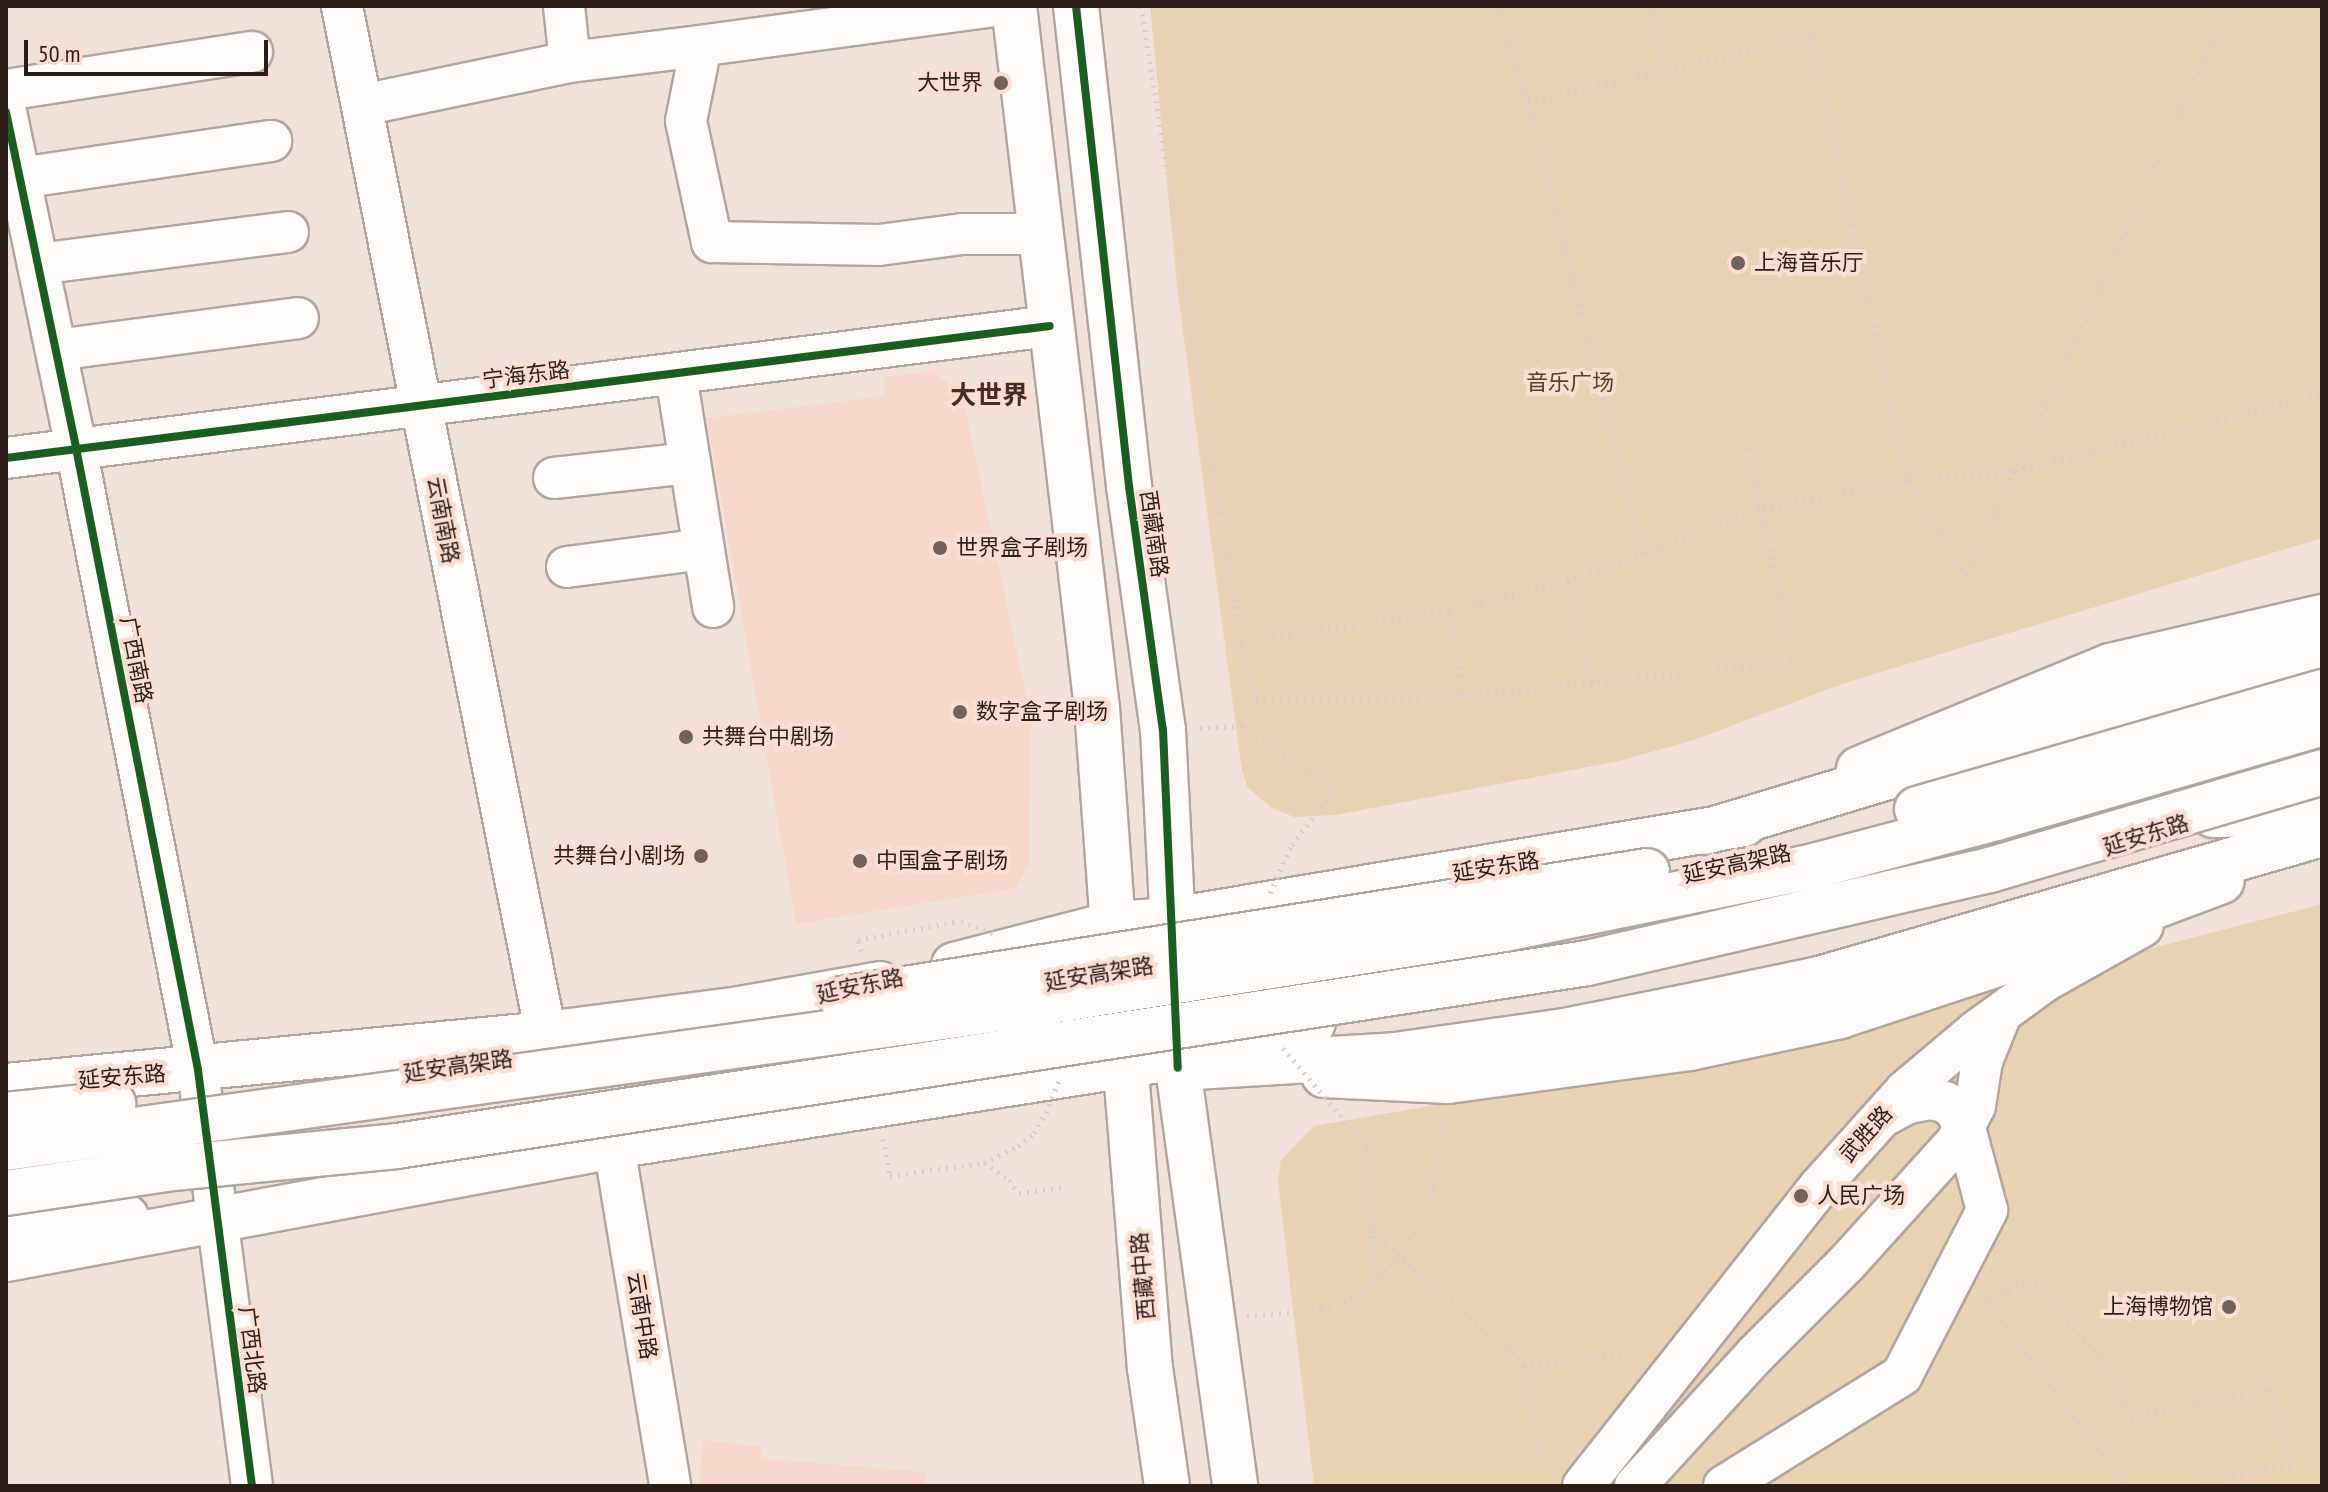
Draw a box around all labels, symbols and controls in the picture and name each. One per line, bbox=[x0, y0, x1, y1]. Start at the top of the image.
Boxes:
scale bar bbox=[28, 24, 272, 74]
text: 50 m bbox=[38, 38, 80, 69]
place label: 大世界 bbox=[917, 70, 983, 96]
marker: 大世界 bbox=[990, 72, 1012, 94]
place label: 上海音乐厅 bbox=[1754, 250, 1864, 276]
marker: 上海音乐厅 bbox=[1729, 254, 1747, 272]
street label: 宁海东路 bbox=[481, 357, 571, 393]
park label: 音乐广场 bbox=[1526, 370, 1614, 396]
district label: 大世界 bbox=[950, 379, 1028, 411]
street label: 云南南路 bbox=[422, 474, 464, 566]
street label: 西藏南路 bbox=[1135, 489, 1173, 579]
place label: 世界盒子剧场 bbox=[956, 535, 1088, 561]
marker: 世界盒子剧场 bbox=[931, 539, 949, 557]
street label: 广西南路 bbox=[115, 614, 157, 706]
place label: 数字盒子剧场 bbox=[976, 699, 1108, 725]
marker: 数字盒子剧场 bbox=[951, 703, 969, 721]
place label: 共舞台中剧场 bbox=[702, 724, 834, 750]
marker: 共舞台中剧场 bbox=[677, 728, 695, 746]
street label: 延安东路 bbox=[2100, 810, 2192, 860]
street label: 延安高架路 bbox=[1680, 840, 1794, 888]
place label: 共舞台小剧场 bbox=[553, 843, 685, 869]
marker: 共舞台小剧场 bbox=[692, 847, 710, 865]
street label: 延安东路 bbox=[1450, 847, 1542, 887]
place label: 中国盒子剧场 bbox=[876, 848, 1008, 874]
marker: 中国盒子剧场 bbox=[851, 852, 869, 870]
street label: 延安高架路 bbox=[1043, 952, 1155, 996]
street label: 延安东路 bbox=[814, 964, 906, 1008]
street label: 延安高架路 bbox=[402, 1045, 514, 1087]
street label: 延安东路 bbox=[77, 1060, 167, 1094]
street label: 武胜路 bbox=[1834, 1101, 1898, 1167]
place label: 人民广场 bbox=[1817, 1183, 1905, 1209]
marker: 人民广场 bbox=[1792, 1187, 1810, 1205]
street label: 西藏中路 bbox=[1126, 1231, 1160, 1321]
street label: 云南中路 bbox=[622, 1270, 662, 1362]
place label: 上海博物馆 bbox=[2103, 1294, 2213, 1320]
marker: 上海博物馆 bbox=[2220, 1298, 2238, 1316]
street label: 广西北路 bbox=[234, 1305, 270, 1395]

